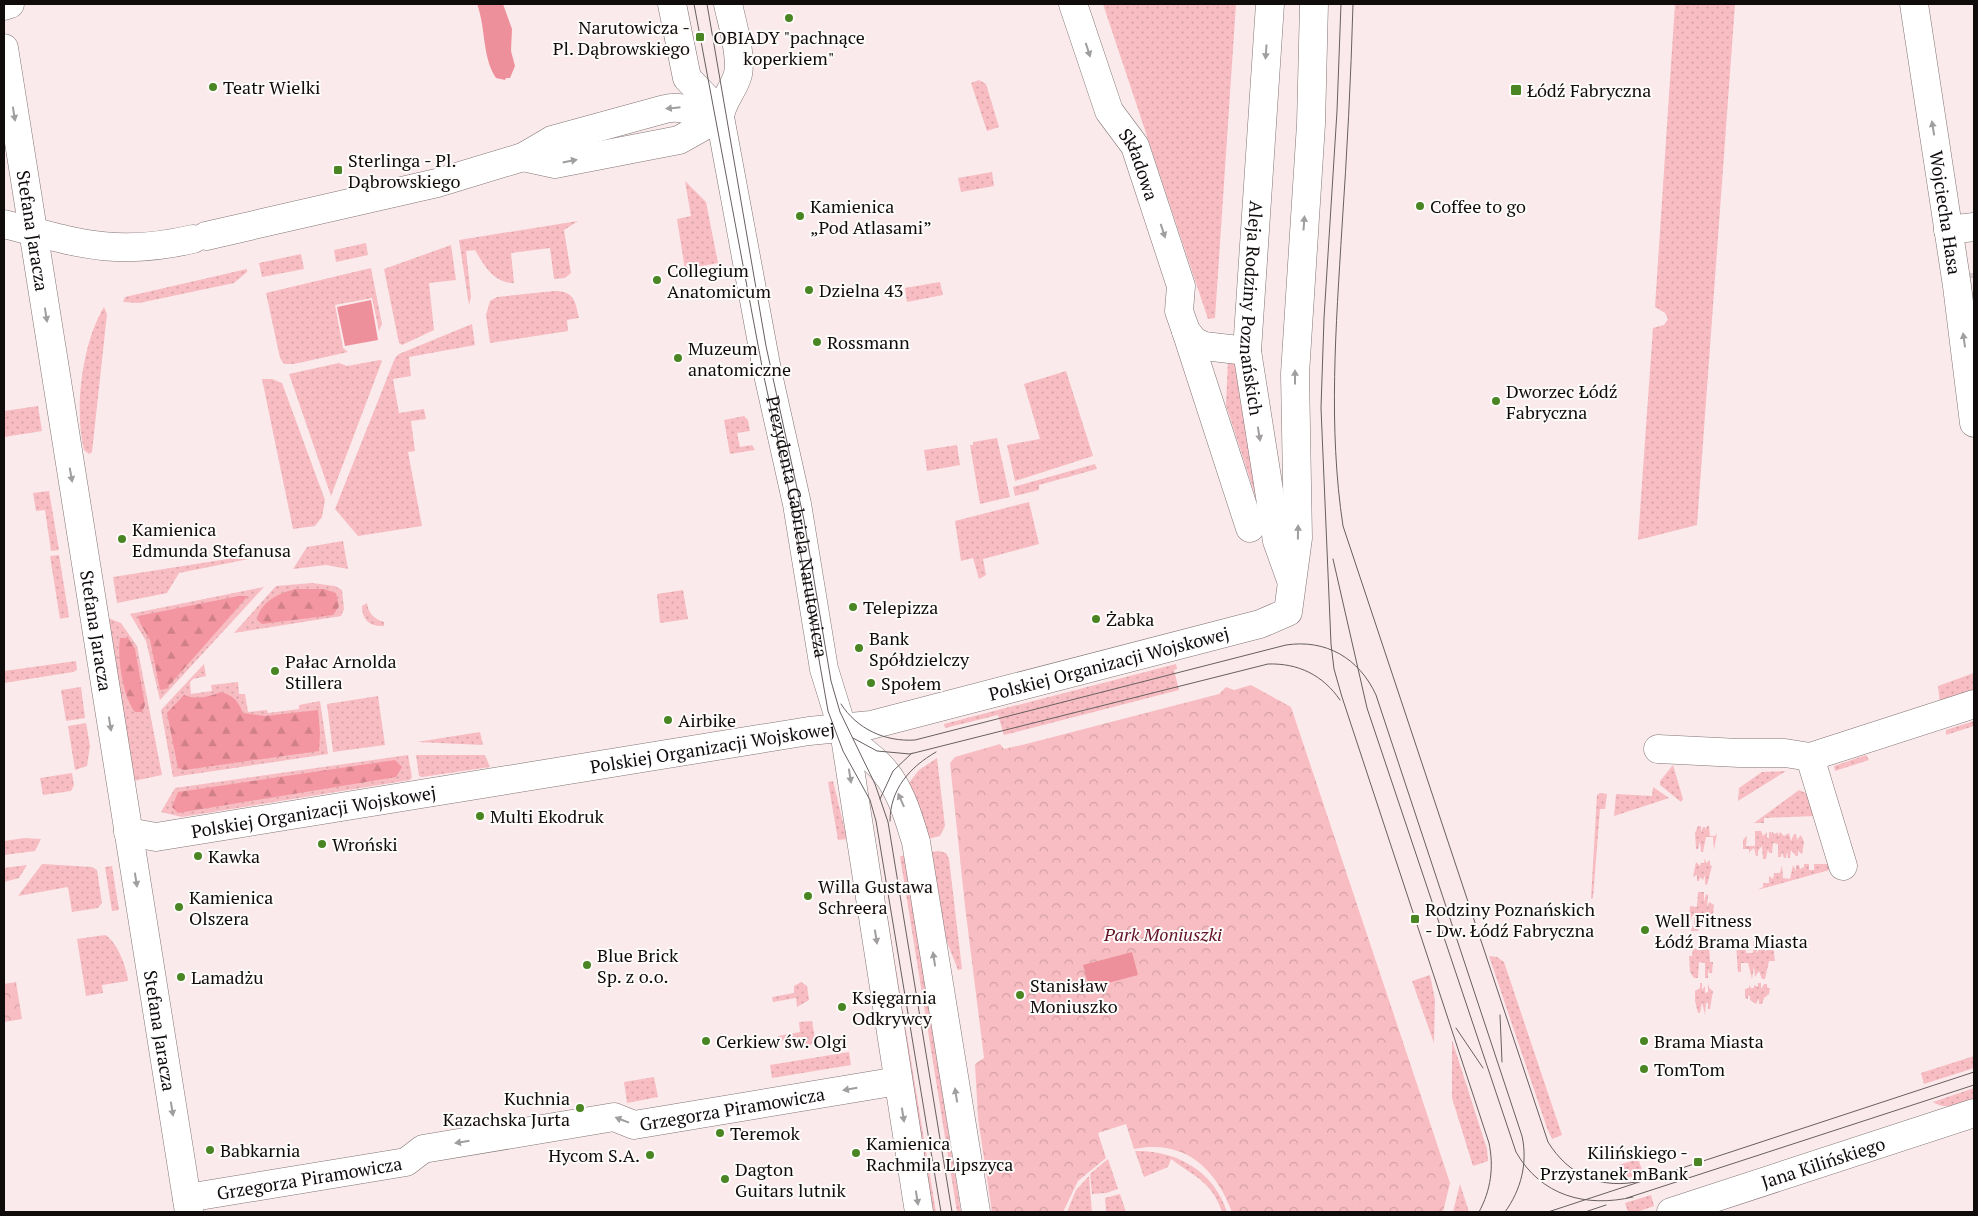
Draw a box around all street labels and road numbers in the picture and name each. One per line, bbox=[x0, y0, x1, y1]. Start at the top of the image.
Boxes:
street label: Składowa bbox=[1114, 123, 1164, 203]
street label: Wojciecha Hasa bbox=[1925, 149, 1967, 276]
street label: Stefana Jaracza bbox=[12, 169, 54, 293]
street label: Aleja Rodziny Poznańskich bbox=[1235, 200, 1269, 418]
street label: Prezydenta Gabriela Narutowicza bbox=[761, 393, 834, 659]
street label: Stefana Jaracza bbox=[75, 569, 118, 693]
street label: Polskiej Organizacji Wojskowej bbox=[986, 621, 1232, 706]
street label: Polskiej Organizacji Wojskowej bbox=[588, 717, 836, 778]
street label: Polskiej Organizacji Wojskowej bbox=[189, 780, 438, 843]
street label: Stefana Jaracza bbox=[139, 969, 182, 1093]
street label: Grzegorza Piramowicza bbox=[638, 1081, 827, 1136]
street label: Jana Kilińskiego bbox=[1758, 1131, 1888, 1194]
street label: Grzegorza Piramowicza bbox=[215, 1151, 404, 1205]

